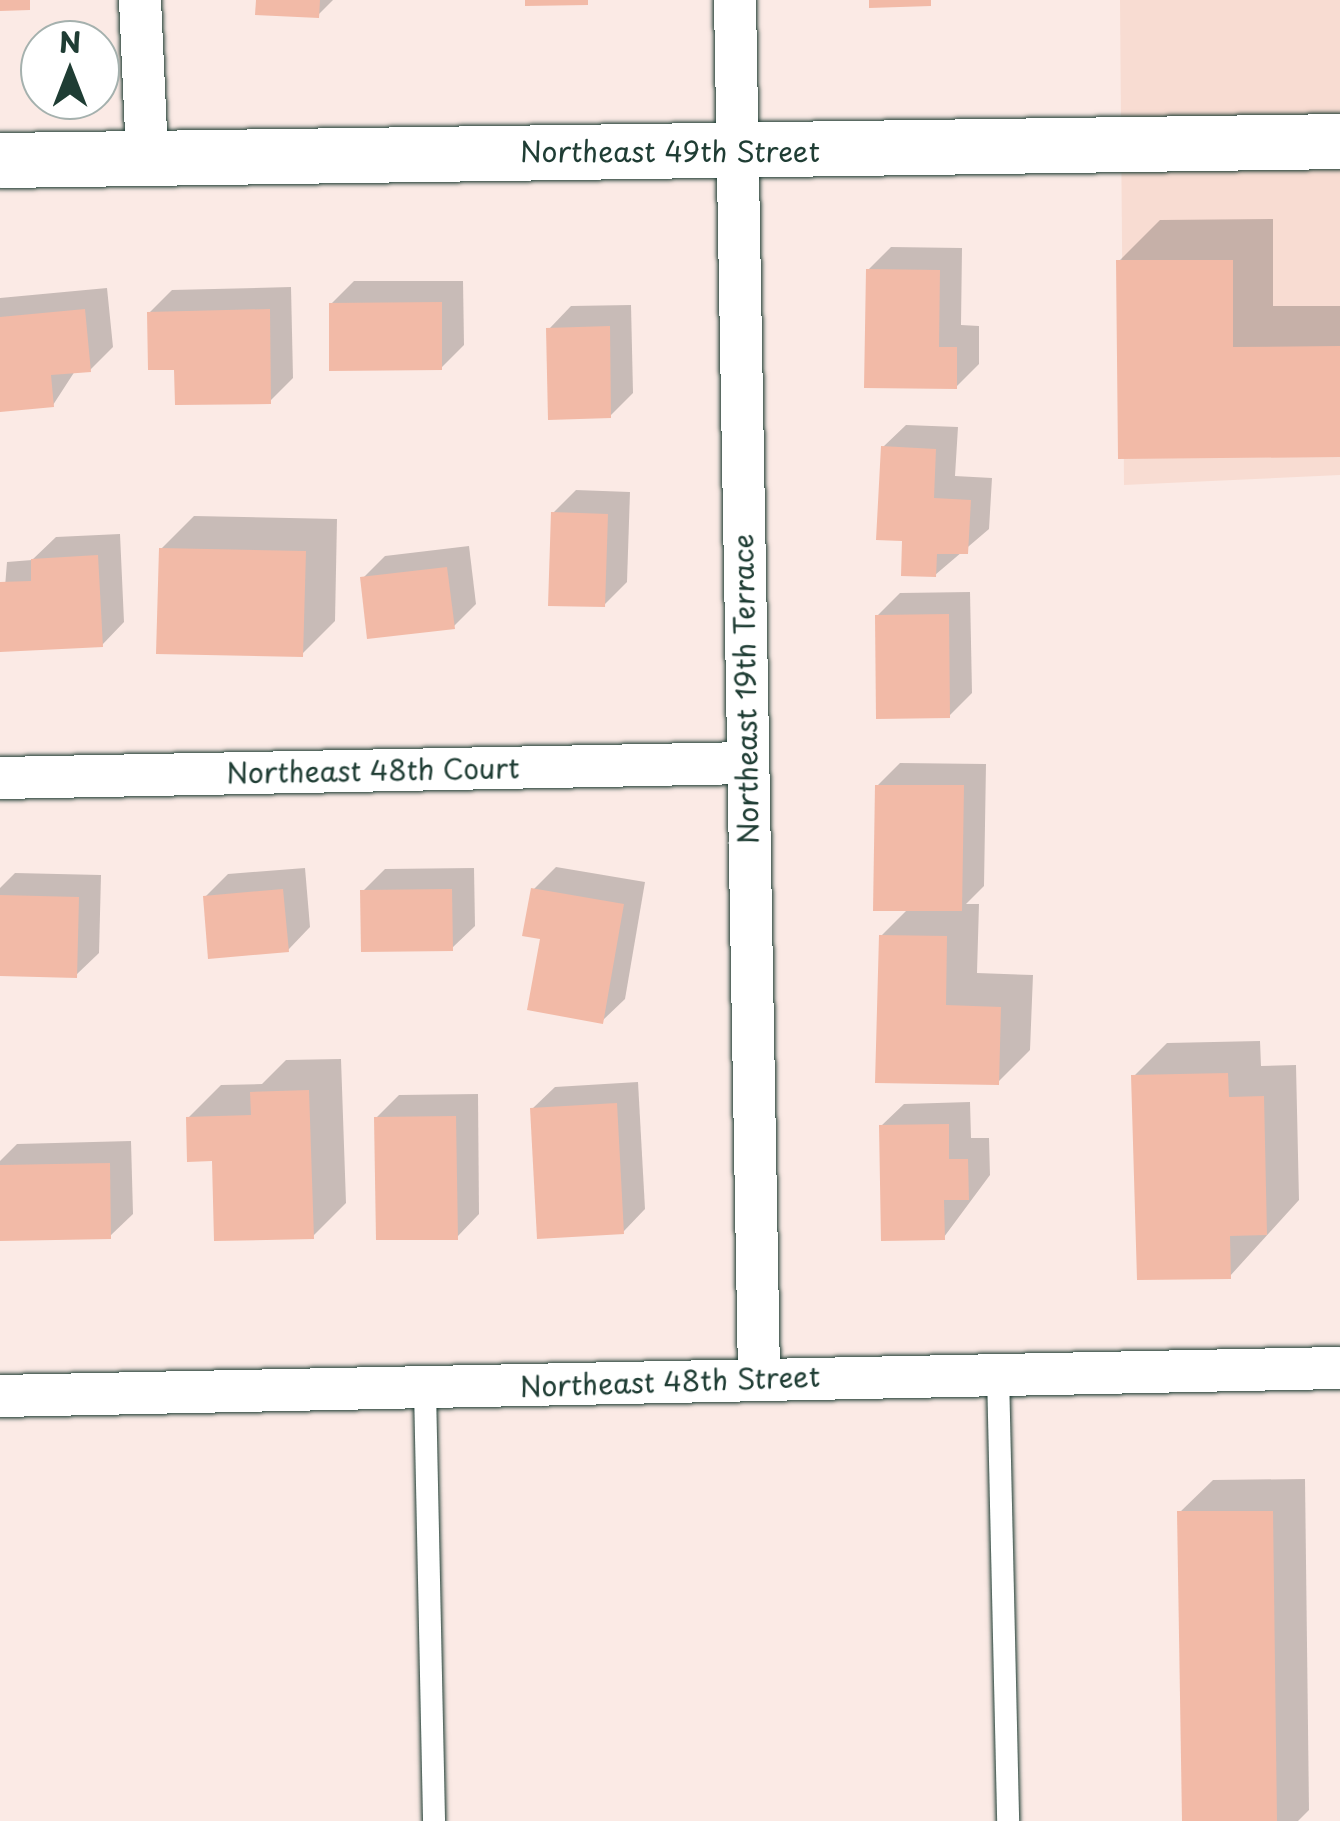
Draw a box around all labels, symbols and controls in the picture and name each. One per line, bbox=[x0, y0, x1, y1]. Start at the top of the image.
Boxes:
north arrow bbox=[20, 20, 120, 120]
text: N bbox=[59, 20, 81, 63]
street label: Northeast 49th Street bbox=[521, 134, 819, 168]
street label: Northeast 19th Terrace bbox=[725, 534, 765, 844]
street label: Northeast 48th Court bbox=[226, 751, 520, 789]
street label: Northeast 48th Street bbox=[519, 1359, 821, 1403]

